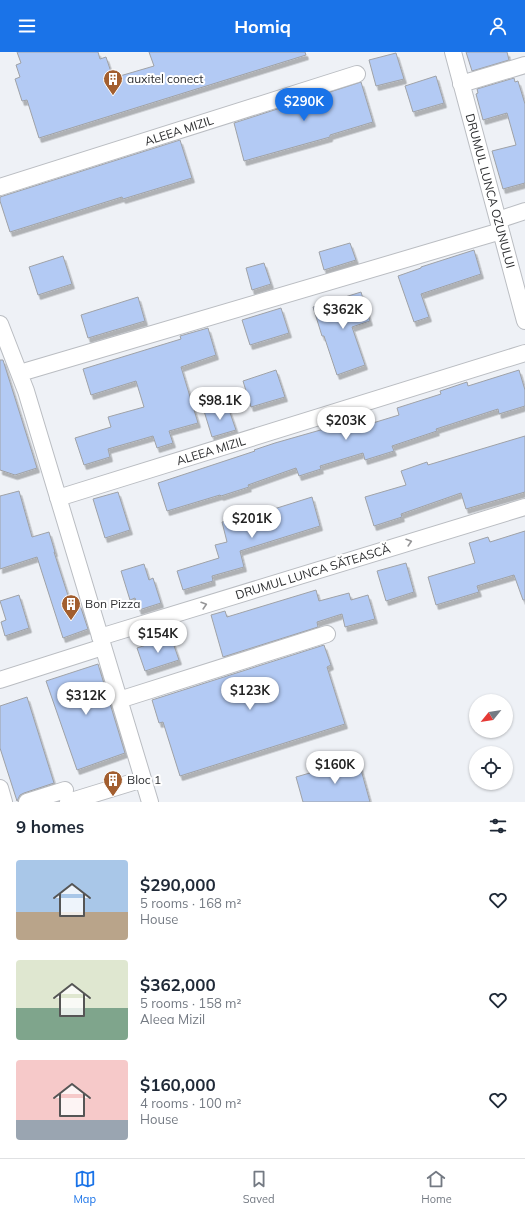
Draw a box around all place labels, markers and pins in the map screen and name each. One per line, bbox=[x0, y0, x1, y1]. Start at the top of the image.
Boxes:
building icon: auxitel conect bbox=[102, 68, 124, 96]
place label: auxitel conect bbox=[127, 71, 203, 86]
pin: $290K bbox=[276, 88, 332, 122]
pin: $362K bbox=[315, 296, 371, 330]
pin: $98.1K bbox=[187, 387, 253, 421]
pin: $203K bbox=[318, 407, 374, 441]
pin: $201K bbox=[224, 505, 280, 539]
building icon: Bon Pizza bbox=[60, 593, 82, 621]
place label: Bon Pizza bbox=[85, 596, 140, 611]
pin: $154K bbox=[130, 620, 186, 654]
pin: $123K bbox=[222, 677, 278, 711]
pin: $312K bbox=[58, 682, 114, 716]
pin: $160K bbox=[307, 751, 363, 785]
building icon: Bloc 1 bbox=[102, 769, 124, 797]
place label: Bloc 1 bbox=[127, 772, 161, 787]

